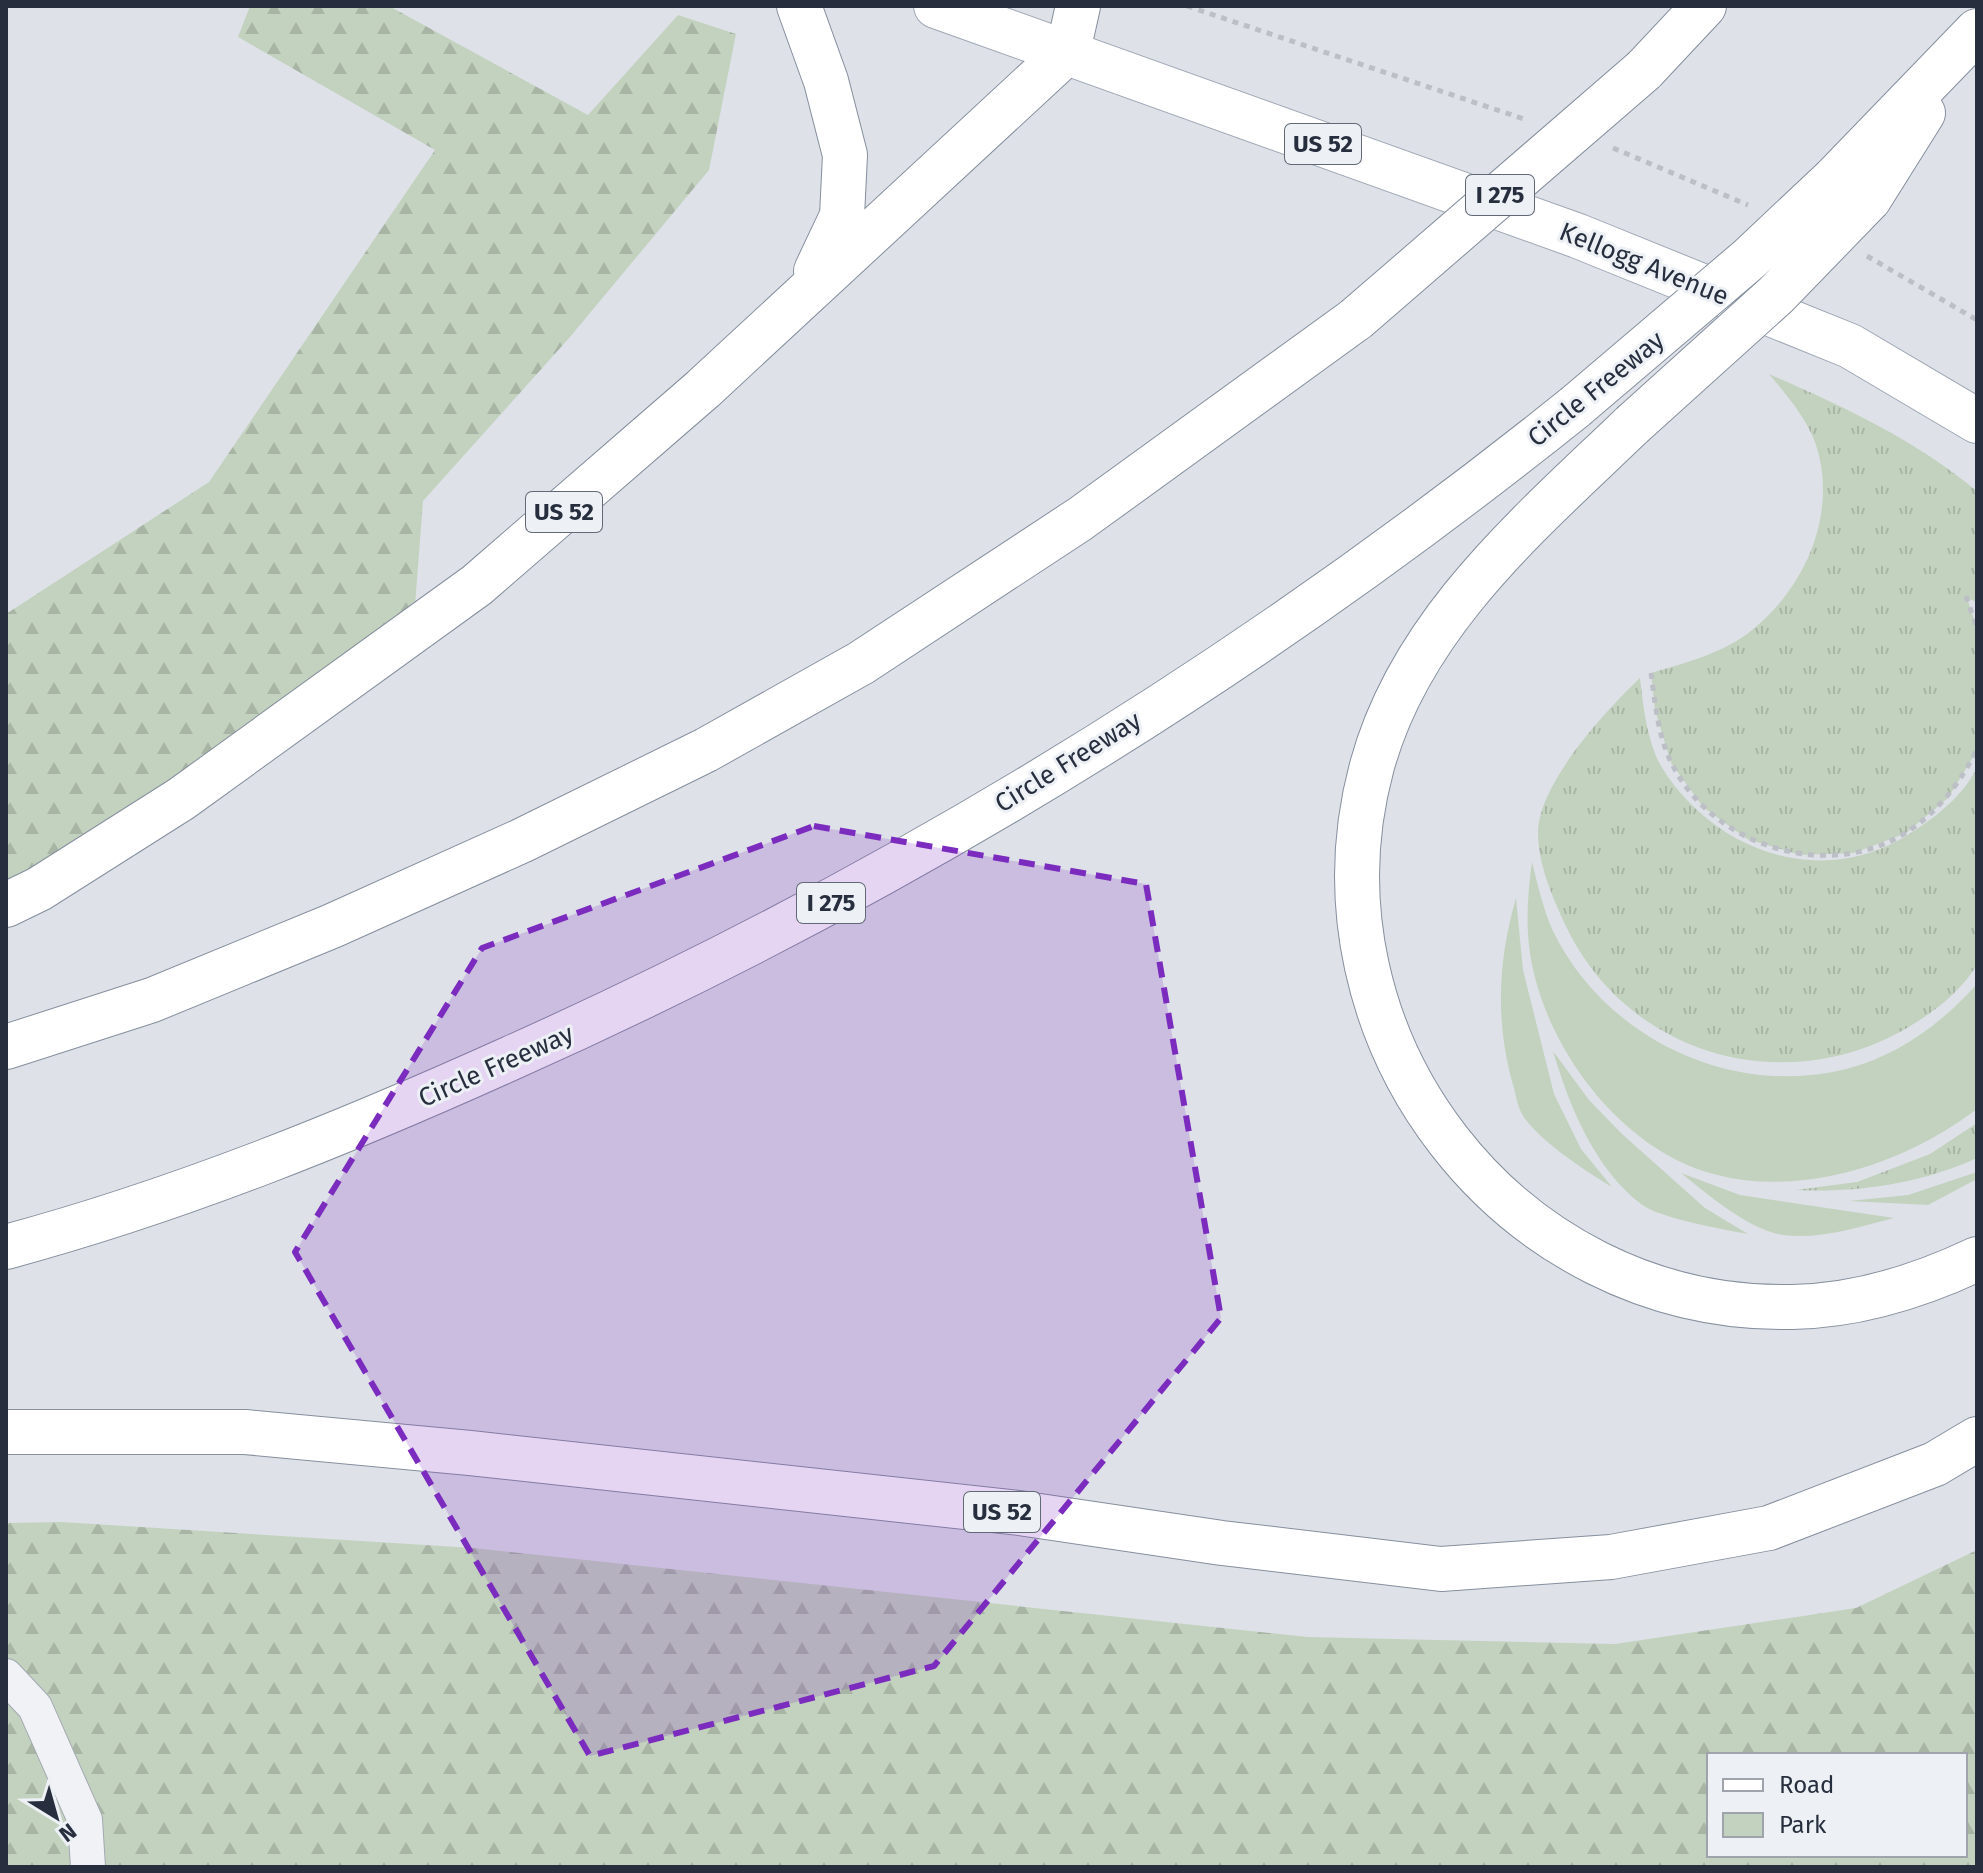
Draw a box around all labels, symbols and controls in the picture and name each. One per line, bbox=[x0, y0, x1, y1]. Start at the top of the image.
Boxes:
road number: US 52 bbox=[1285, 124, 1361, 164]
road number: I 275 bbox=[1466, 175, 1534, 215]
street label: Kellogg Avenue bbox=[1555, 216, 1733, 312]
street label: Circle Freeway bbox=[1522, 324, 1671, 453]
road number: US 52 bbox=[526, 492, 602, 532]
street label: Circle Freeway bbox=[989, 705, 1147, 819]
road number: I 275 bbox=[797, 883, 865, 923]
street label: Circle Freeway bbox=[414, 1018, 579, 1114]
road number: US 52 bbox=[964, 1492, 1040, 1532]
legend bbox=[1707, 1753, 1967, 1857]
text: Road bbox=[1779, 1771, 1834, 1799]
north arrow bbox=[16, 1777, 96, 1857]
text: Park bbox=[1779, 1811, 1827, 1839]
text: N bbox=[54, 1817, 82, 1848]

